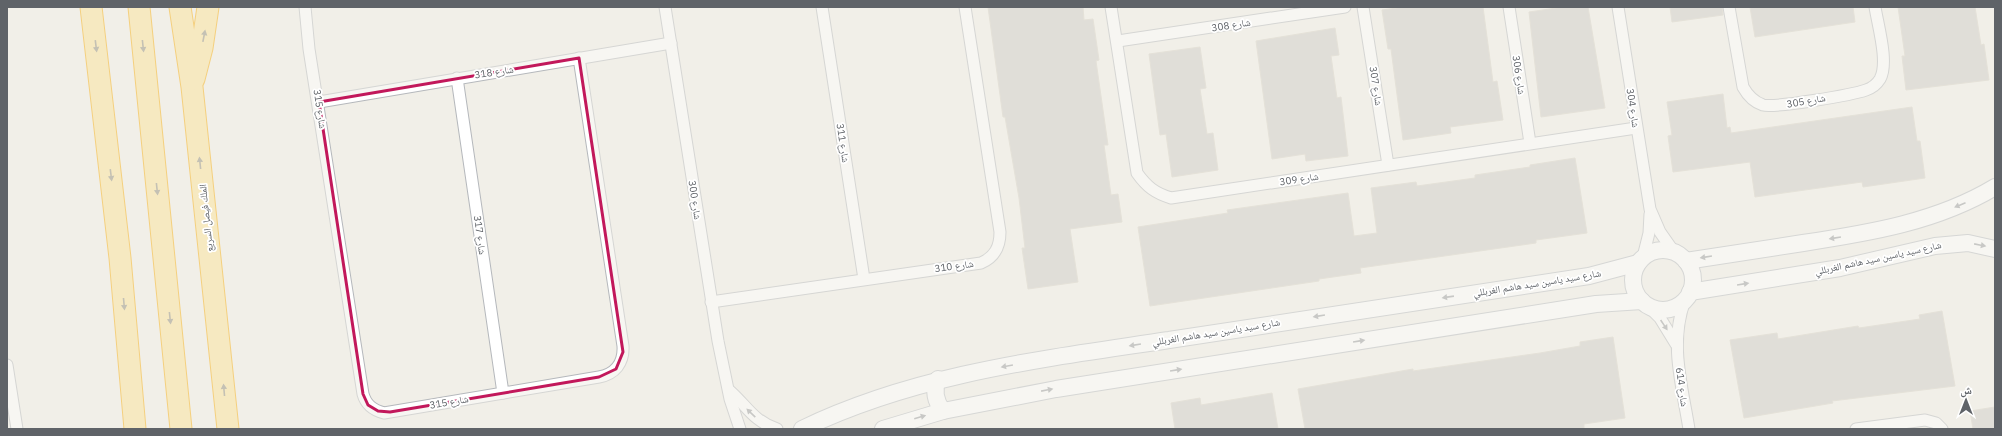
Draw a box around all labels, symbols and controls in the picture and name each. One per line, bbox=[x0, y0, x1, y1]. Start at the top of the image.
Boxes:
street label: شارع 308 bbox=[1211, 15, 1252, 34]
one-way arrow bbox=[202, 30, 208, 42]
one-way arrow bbox=[93, 40, 99, 52]
one-way arrow bbox=[140, 40, 146, 52]
street label: شارع 306 bbox=[1510, 55, 1529, 96]
street label: شارع 318 bbox=[474, 62, 515, 81]
street label: شارع 307 bbox=[1367, 66, 1386, 107]
street label: شارع 304 bbox=[1624, 88, 1643, 129]
street label: شارع 315 bbox=[311, 89, 330, 130]
street label: شارع 305 bbox=[1785, 91, 1827, 111]
street label: شارع 311 bbox=[834, 123, 853, 164]
one-way arrow bbox=[197, 157, 203, 169]
one-way arrow bbox=[107, 169, 114, 181]
street label: شارع 309 bbox=[1279, 169, 1320, 188]
street label: شارع 300 bbox=[686, 180, 705, 221]
one-way arrow bbox=[154, 183, 160, 195]
street label: الملك فيصل السريع bbox=[196, 183, 216, 253]
one-way arrow bbox=[1955, 202, 1966, 208]
street label: شارع 317 bbox=[471, 215, 489, 256]
one-way arrow bbox=[1829, 235, 1841, 241]
street label: شارع سيد ياسين سيد هاشم الغربللي bbox=[1813, 238, 1943, 279]
one-way arrow bbox=[1974, 243, 1986, 249]
one-way arrow bbox=[1700, 254, 1712, 260]
street label: شارع 310 bbox=[934, 257, 975, 275]
street label: شارع سيد ياسين سيد هاشم الغربللي bbox=[1472, 266, 1603, 301]
one-way arrow bbox=[1736, 281, 1749, 287]
one-way arrow bbox=[1442, 294, 1454, 300]
one-way arrow bbox=[121, 298, 128, 310]
one-way arrow bbox=[167, 312, 173, 325]
one-way arrow bbox=[1313, 313, 1325, 319]
street label: شارع سيد ياسين سيد هاشم الغربللي bbox=[1151, 315, 1282, 350]
one-way arrow bbox=[1660, 319, 1668, 330]
one-way arrow bbox=[1353, 338, 1365, 344]
one-way arrow bbox=[1129, 342, 1142, 348]
one-way arrow bbox=[1001, 363, 1013, 369]
one-way arrow bbox=[1170, 367, 1182, 373]
street label: شارع 614 bbox=[1673, 367, 1691, 408]
north arrow bbox=[1946, 380, 1986, 420]
text: ش bbox=[1960, 383, 1972, 398]
one-way arrow bbox=[221, 384, 228, 396]
one-way arrow bbox=[1041, 387, 1053, 393]
street label: شارع 315 bbox=[428, 392, 470, 412]
one-way arrow bbox=[746, 409, 756, 418]
one-way arrow bbox=[914, 414, 926, 420]

